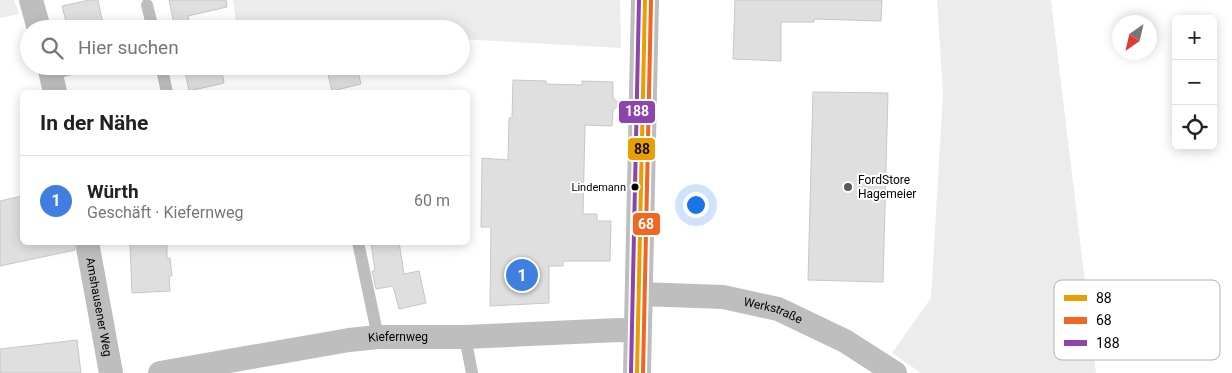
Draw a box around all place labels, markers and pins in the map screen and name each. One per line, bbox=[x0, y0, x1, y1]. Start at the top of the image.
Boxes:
place label: FordStore Hagemeier bbox=[858, 173, 916, 201]
place label: Lindemann bbox=[572, 181, 626, 194]
marker: FordStore Hagemeier bbox=[842, 181, 854, 193]
marker: Lindemann bbox=[630, 182, 640, 192]
pin: 1 bbox=[506, 256, 538, 294]

